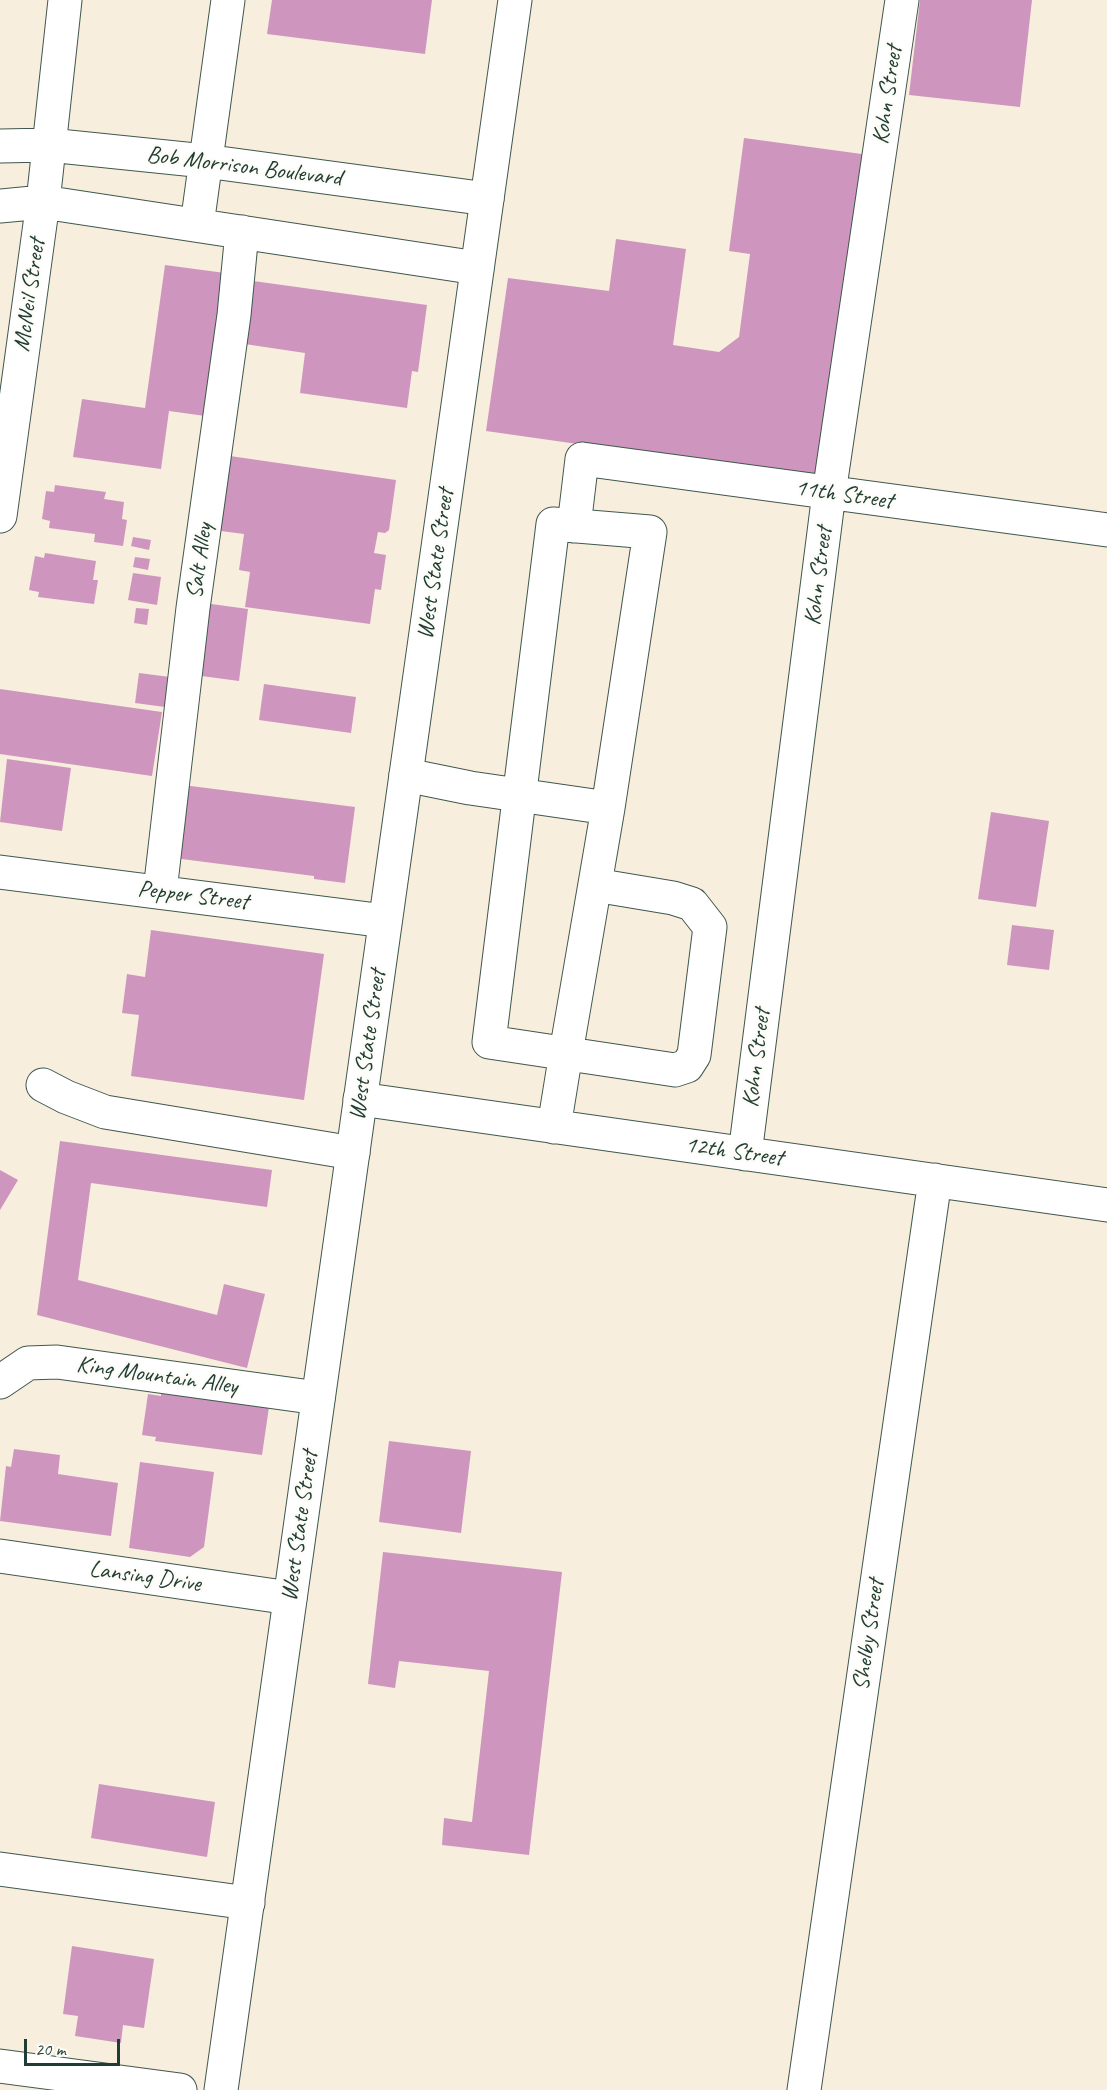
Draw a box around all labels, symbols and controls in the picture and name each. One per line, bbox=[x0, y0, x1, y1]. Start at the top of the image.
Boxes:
street label: Kohn Street bbox=[867, 44, 909, 146]
street label: Bob Morrison Boulevard bbox=[145, 141, 343, 193]
street label: McNeil Street bbox=[8, 237, 52, 353]
street label: 11th Street bbox=[793, 474, 895, 516]
street label: West State Street bbox=[411, 487, 461, 641]
street label: Salt Alley bbox=[180, 521, 220, 601]
street label: Kohn Street bbox=[799, 525, 839, 627]
street label: Pepper Street bbox=[136, 875, 250, 917]
street label: West State Street bbox=[343, 968, 393, 1122]
street label: Kohn Street bbox=[737, 1007, 777, 1109]
street label: 12th Street bbox=[683, 1131, 785, 1173]
street label: King Mountain Alley bbox=[75, 1350, 239, 1402]
street label: West State Street bbox=[275, 1449, 325, 1603]
street label: Lansing Drive bbox=[87, 1555, 203, 1599]
street label: Shelby Street bbox=[847, 1578, 891, 1692]
scale bar bbox=[27, 2027, 123, 2065]
text: 20 m bbox=[35, 2038, 66, 2060]

